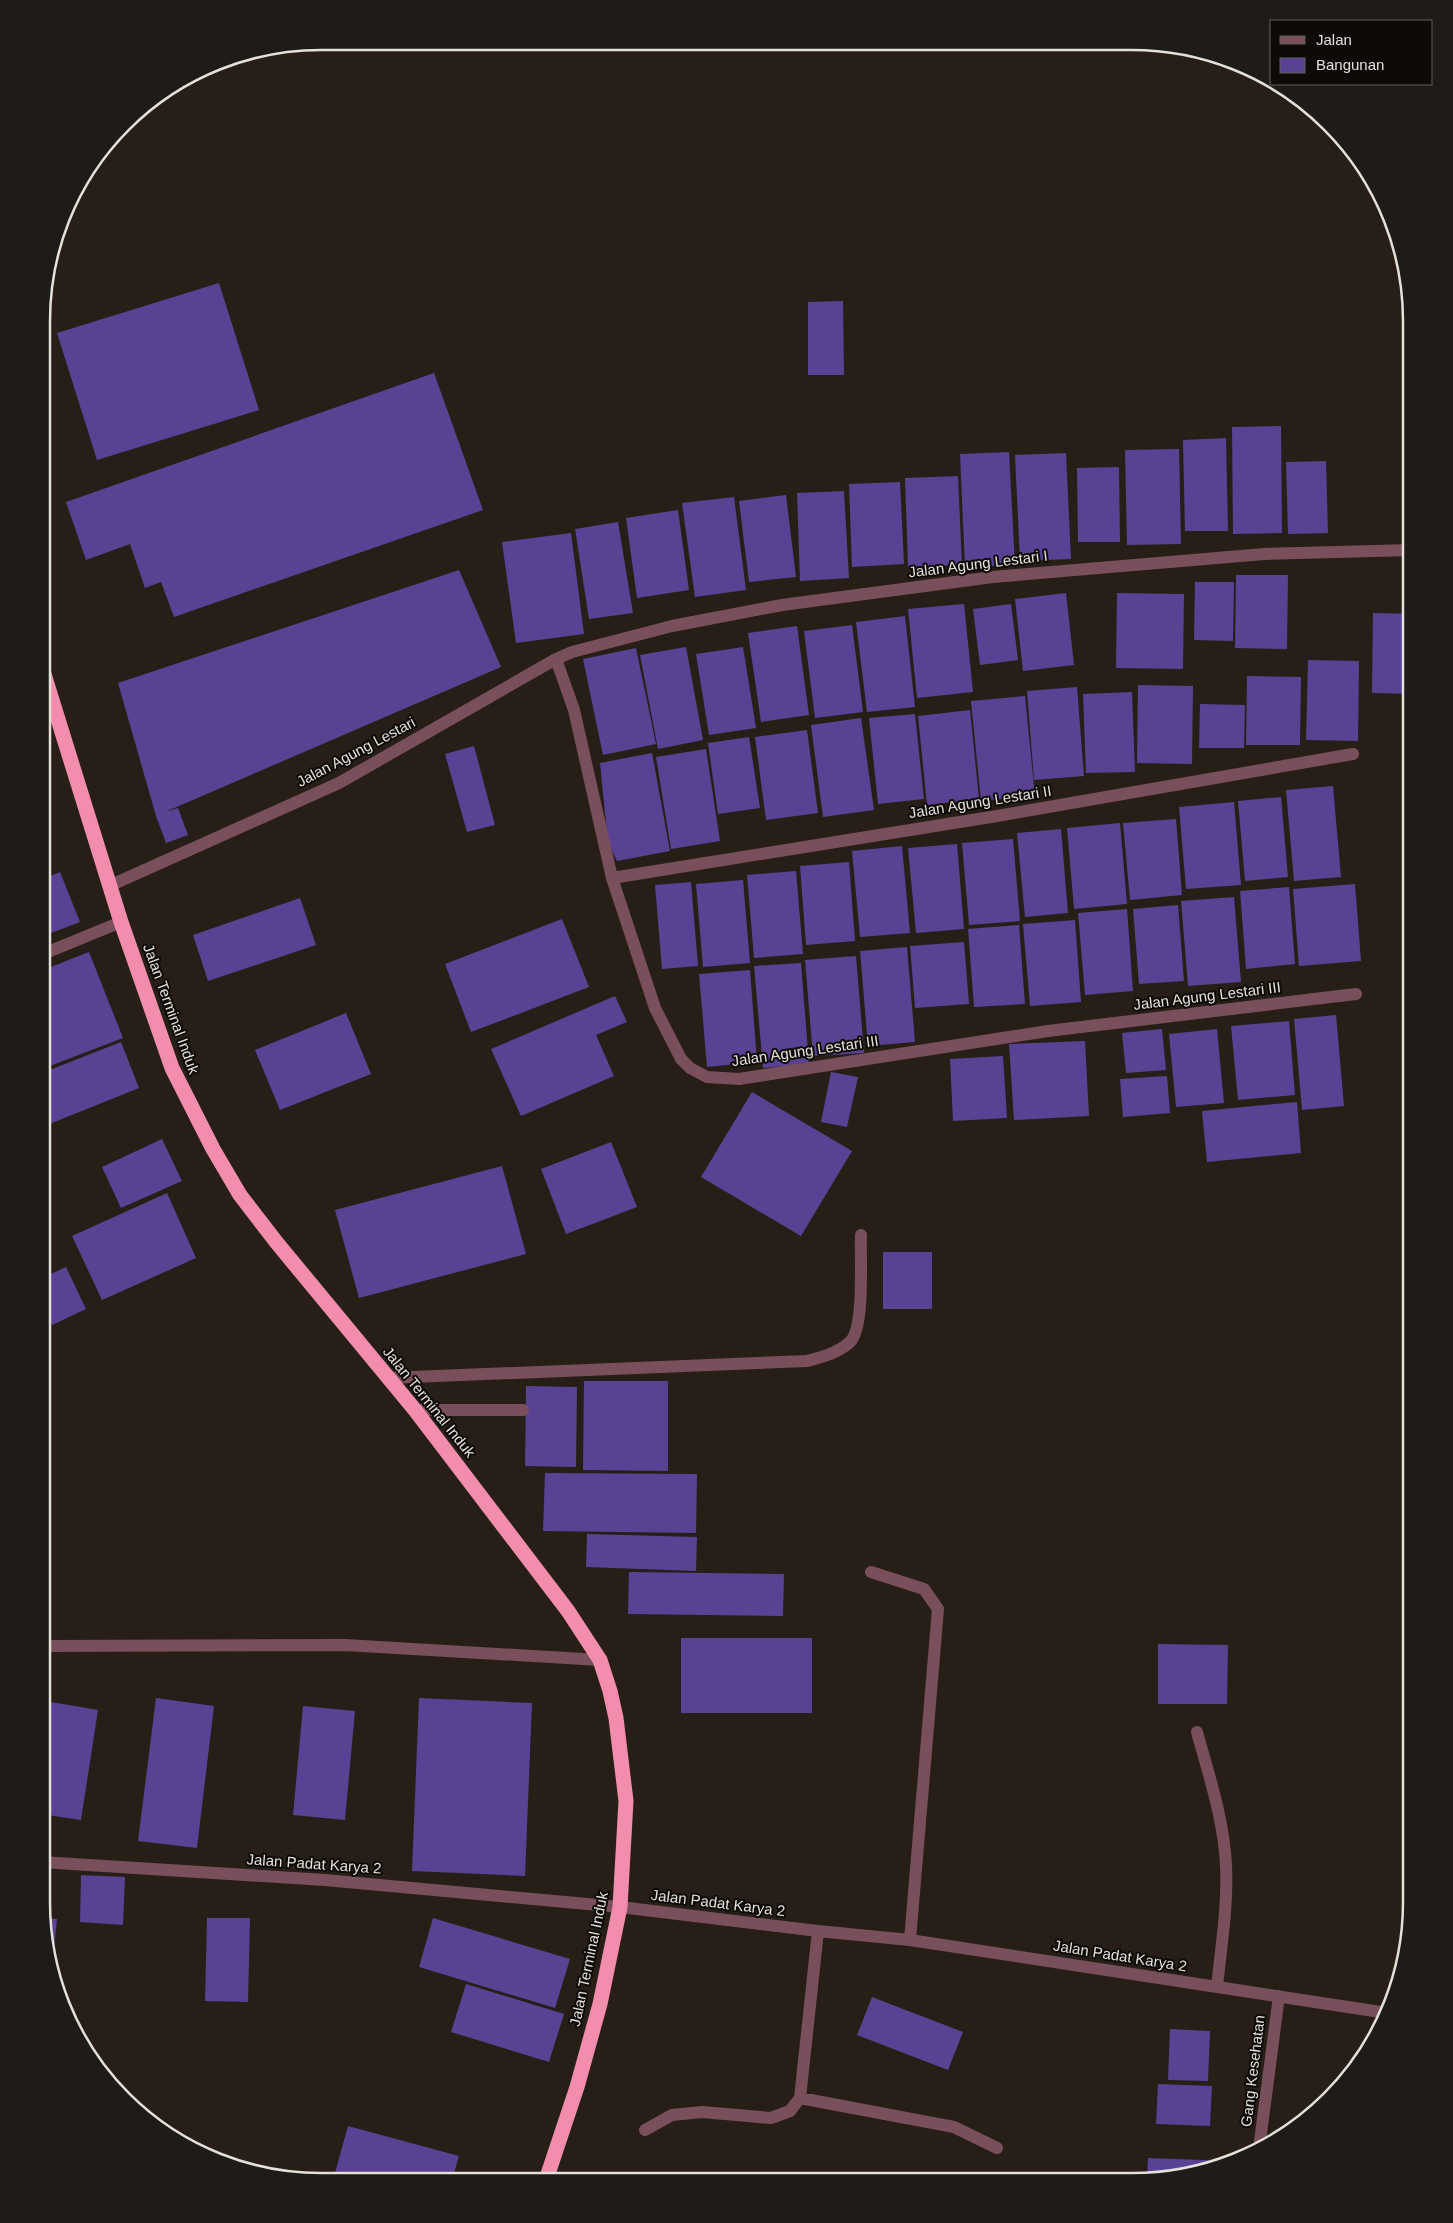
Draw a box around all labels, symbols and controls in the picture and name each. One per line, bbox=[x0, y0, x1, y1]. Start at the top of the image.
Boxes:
legend bbox=[1270, 20, 1433, 85]
text: Jalan bbox=[1316, 31, 1352, 48]
text: Bangunan bbox=[1316, 56, 1384, 73]
street label: Jalan Agung Lestari I bbox=[907, 547, 1049, 580]
street label: Jalan Agung Lestari bbox=[294, 713, 418, 790]
street label: Jalan Agung Lestari II bbox=[907, 782, 1052, 821]
street label: Jalan Terminal Induk bbox=[140, 941, 203, 1077]
street label: Jalan Agung Lestari III bbox=[1132, 978, 1282, 1013]
street label: Jalan Agung Lestari III bbox=[730, 1032, 880, 1069]
street label: Jalan Terminal Induk bbox=[380, 1343, 480, 1461]
street label: Jalan Padat Karya 2 bbox=[246, 1850, 382, 1877]
street label: Jalan Padat Karya 2 bbox=[650, 1886, 786, 1919]
street label: Jalan Terminal Induk bbox=[566, 1889, 611, 2028]
street label: Jalan Padat Karya 2 bbox=[1052, 1937, 1188, 1974]
street label: Gang Kesehatan bbox=[1237, 2014, 1268, 2128]

